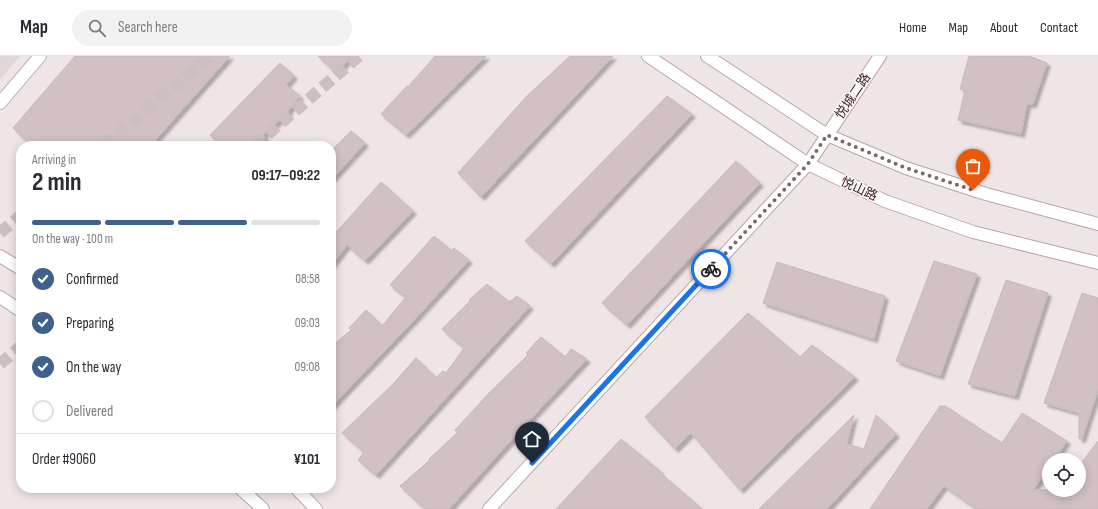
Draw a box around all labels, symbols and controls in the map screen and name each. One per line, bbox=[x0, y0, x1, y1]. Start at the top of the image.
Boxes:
search box bbox=[72, 10, 352, 46]
text: Map bbox=[20, 16, 48, 39]
icon: search bbox=[86, 17, 108, 39]
text: Search here bbox=[118, 18, 178, 37]
text: Home bbox=[899, 19, 927, 36]
text: Map bbox=[949, 19, 968, 36]
text: About bbox=[990, 19, 1018, 36]
text: Contact bbox=[1040, 19, 1078, 36]
street label: 悦城二路 bbox=[832, 70, 874, 122]
pin bbox=[956, 149, 990, 190]
text: Arriving in bbox=[32, 152, 76, 168]
icon: bag bbox=[962, 155, 984, 177]
text: 09:17–09:22 bbox=[251, 166, 320, 185]
text: 2 min bbox=[32, 167, 82, 198]
street label: 悦山路 bbox=[838, 174, 880, 204]
text: On the way · 100 m bbox=[32, 231, 113, 247]
courier bbox=[691, 249, 731, 289]
icon: bike bbox=[700, 258, 722, 280]
icon: check bbox=[32, 268, 54, 290]
text: Confirmed bbox=[66, 270, 119, 289]
text: 08:58 bbox=[295, 271, 320, 287]
icon: check bbox=[32, 312, 54, 334]
text: Preparing bbox=[66, 314, 114, 333]
text: 09:03 bbox=[295, 315, 320, 331]
icon: check bbox=[32, 356, 54, 378]
text: On the way bbox=[66, 358, 121, 377]
text: 09:08 bbox=[295, 359, 320, 375]
text: Delivered bbox=[66, 402, 113, 421]
pin bbox=[515, 422, 549, 463]
icon: home bbox=[521, 428, 543, 450]
text: Order #9060 bbox=[32, 450, 96, 469]
text: ¥101 bbox=[293, 450, 320, 469]
map controls bbox=[1042, 453, 1086, 497]
button: locate bbox=[1042, 453, 1086, 497]

